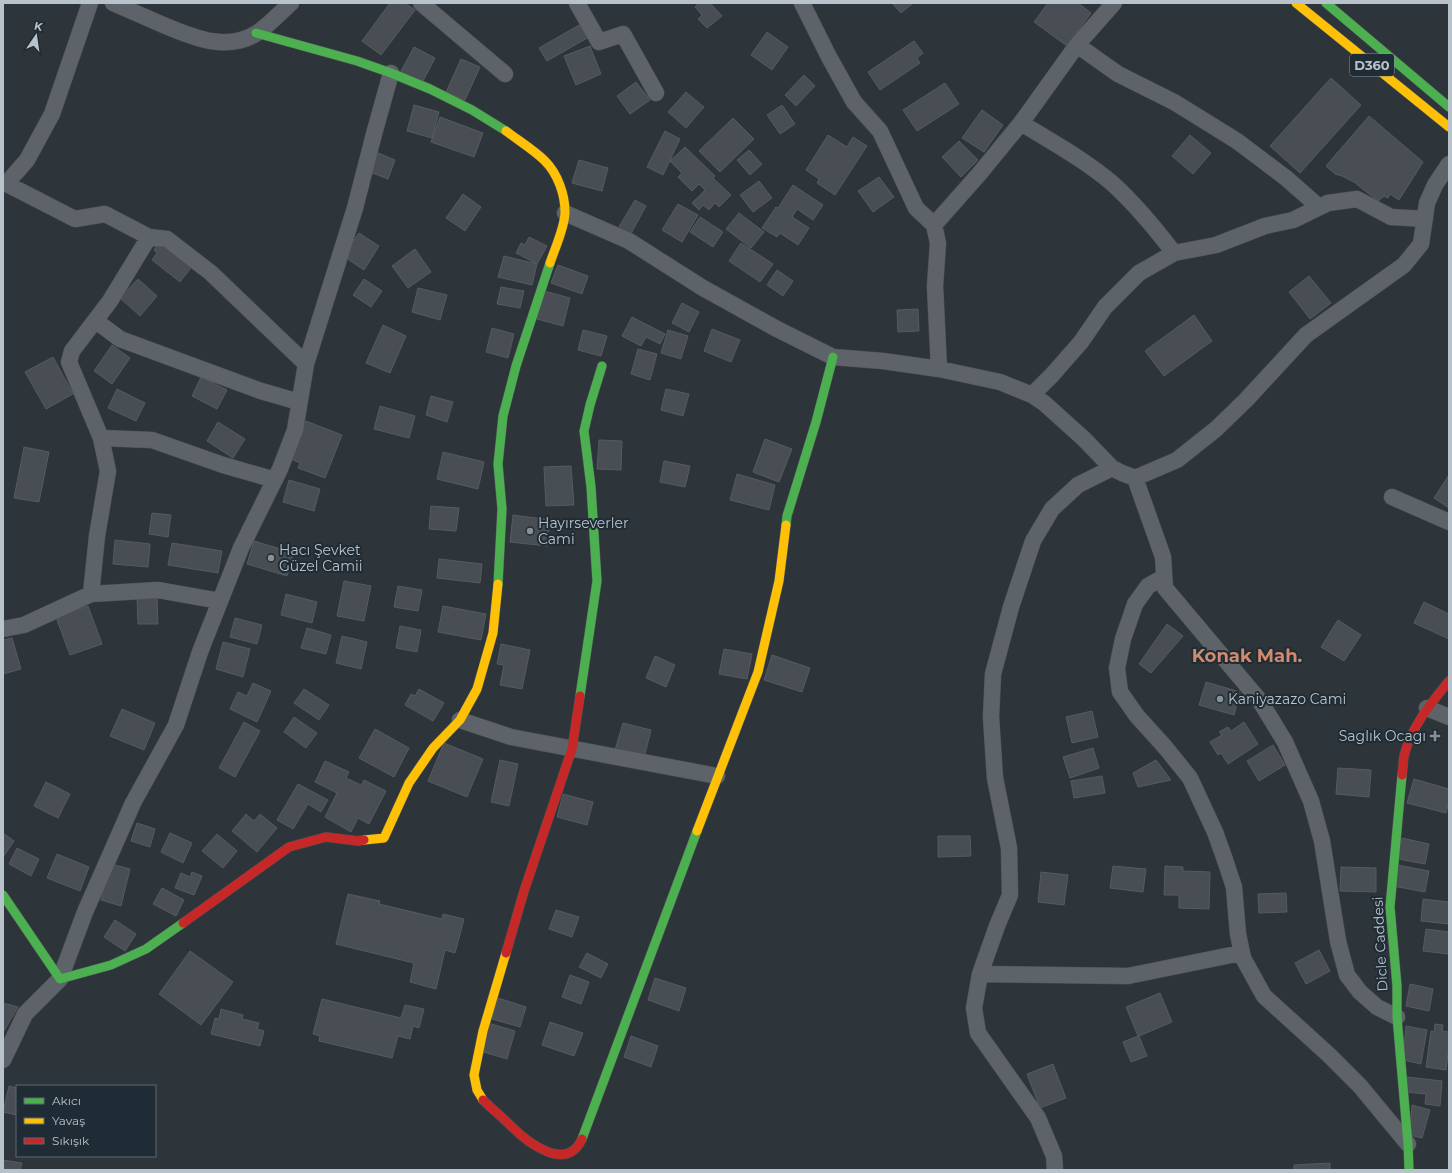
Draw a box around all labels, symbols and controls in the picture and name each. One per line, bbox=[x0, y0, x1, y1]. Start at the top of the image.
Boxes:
north arrow bbox=[16, 16, 56, 56]
text: K bbox=[33, 19, 45, 34]
road number: D360 bbox=[1350, 54, 1394, 76]
place label: Hayırseverler Cami bbox=[538, 514, 629, 548]
marker: Hayırseverler Cami bbox=[525, 526, 535, 536]
place label: Hacı Şevket Güzel Camii bbox=[279, 541, 363, 575]
marker: Hacı Şevket Güzel Camii bbox=[266, 553, 276, 563]
district label: Konak Mah. bbox=[1192, 645, 1303, 667]
place label: Kaniyazazo Cami bbox=[1228, 690, 1346, 708]
marker: Kaniyazazo Cami bbox=[1215, 694, 1225, 704]
place label: Saglık Ocagı bbox=[1339, 727, 1426, 745]
marker: Saglık Ocagı bbox=[1429, 730, 1441, 742]
street label: Dicle Caddesi bbox=[1369, 896, 1391, 992]
legend bbox=[16, 1085, 156, 1157]
text: Akıcı bbox=[52, 1093, 81, 1108]
text: Yavaş bbox=[52, 1113, 85, 1128]
text: Sıkışık bbox=[52, 1133, 90, 1148]

